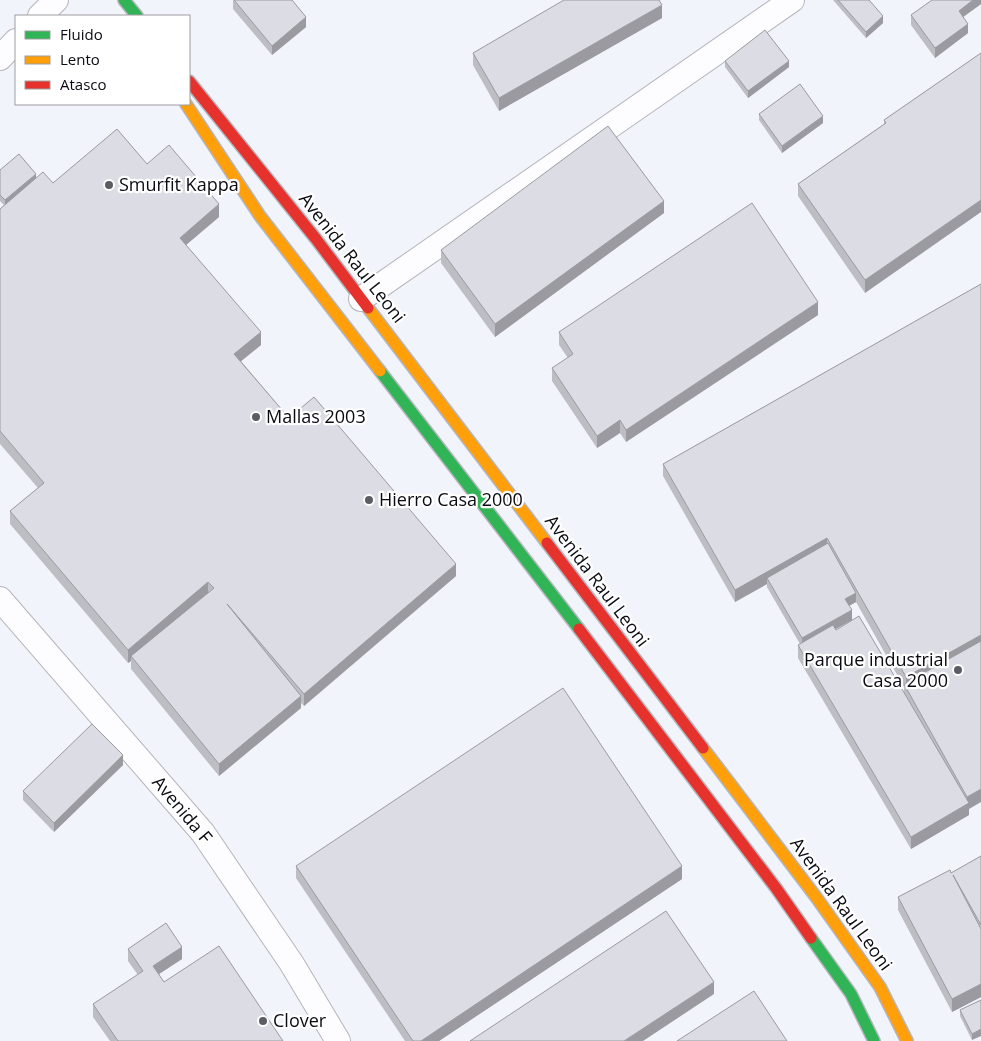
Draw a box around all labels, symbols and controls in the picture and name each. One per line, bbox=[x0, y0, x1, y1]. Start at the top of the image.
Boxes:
legend bbox=[15, 15, 190, 105]
text: Fluido bbox=[60, 24, 103, 44]
text: Lento bbox=[60, 49, 100, 69]
text: Atasco bbox=[60, 74, 107, 94]
place label: Smurfit Kappa bbox=[119, 172, 239, 196]
marker: Smurfit Kappa bbox=[103, 179, 115, 191]
street label: Avenida Raul Leoni bbox=[294, 187, 411, 327]
place label: Mallas 2003 bbox=[266, 404, 366, 428]
marker: Mallas 2003 bbox=[250, 411, 262, 423]
place label: Hierro Casa 2000 bbox=[379, 487, 523, 511]
marker: Hierro Casa 2000 bbox=[363, 494, 375, 506]
street label: Avenida Raul Leoni bbox=[540, 510, 655, 651]
place label: Parque industrial Casa 2000 bbox=[804, 647, 948, 692]
marker: Parque industrial Casa 2000 bbox=[952, 664, 964, 676]
street label: Avenida F bbox=[148, 771, 218, 848]
street label: Avenida Raul Leoni bbox=[785, 832, 898, 975]
place label: Clover bbox=[273, 1008, 327, 1032]
marker: Clover bbox=[257, 1015, 269, 1027]

